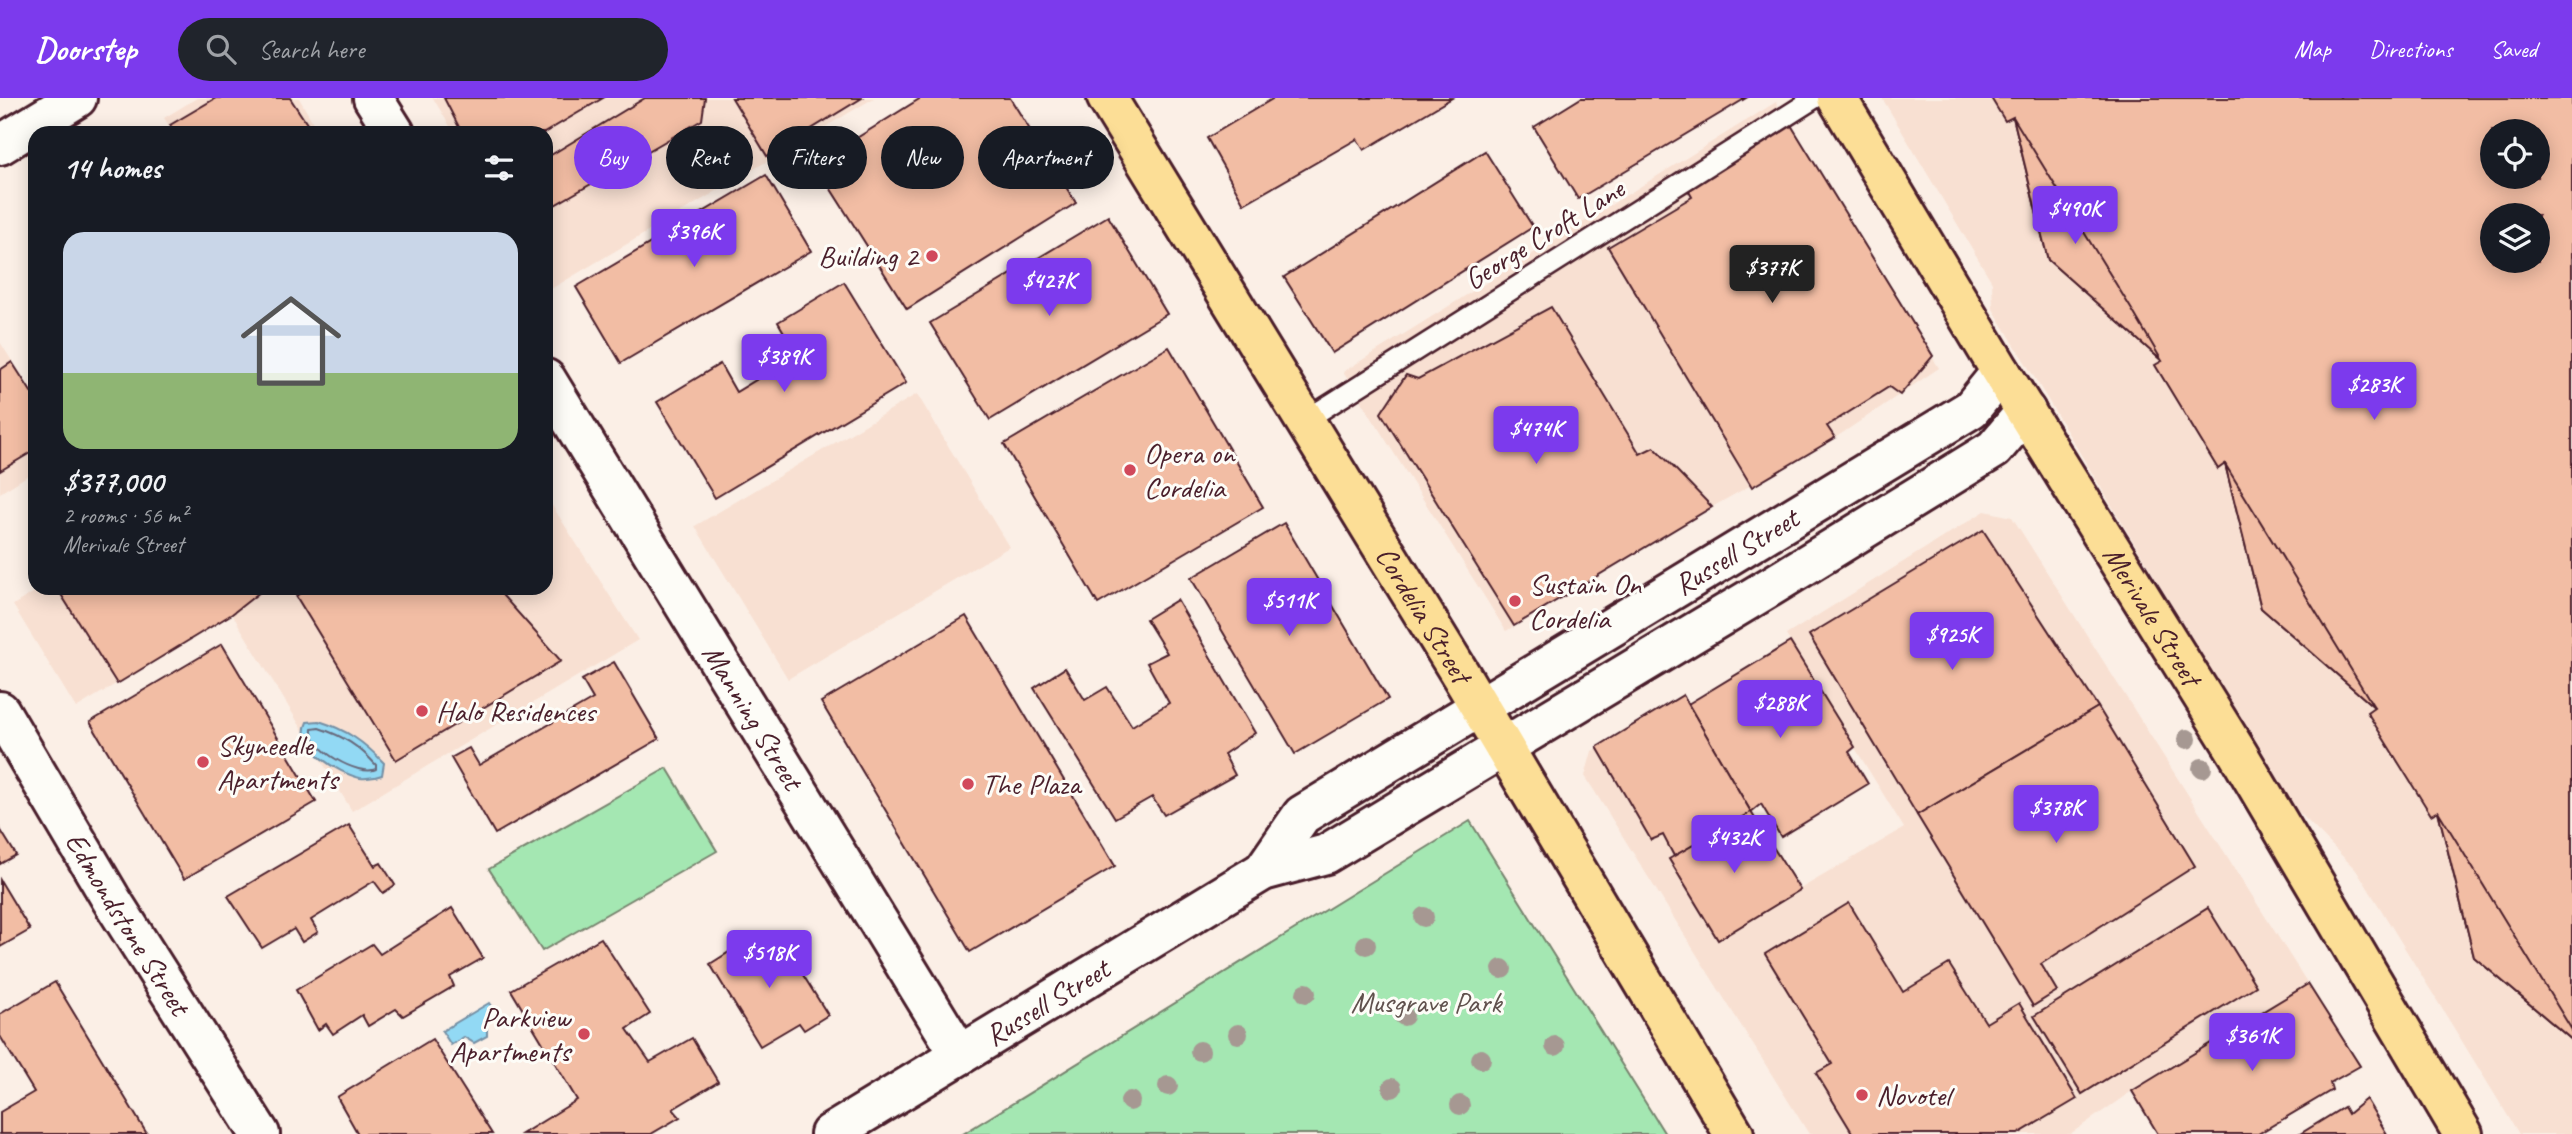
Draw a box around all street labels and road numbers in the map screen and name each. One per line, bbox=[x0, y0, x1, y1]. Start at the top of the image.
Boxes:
street label: George Croft Lane bbox=[1457, 169, 1633, 298]
street label: Russell Street bbox=[1667, 498, 1808, 604]
street label: Cordelia Street bbox=[1367, 539, 1482, 693]
street label: Merivale Street bbox=[2095, 539, 2212, 696]
street label: Manning Street bbox=[694, 637, 813, 799]
street label: Edmondstone Street bbox=[57, 825, 200, 1025]
street label: Russell Street bbox=[978, 948, 1119, 1054]

